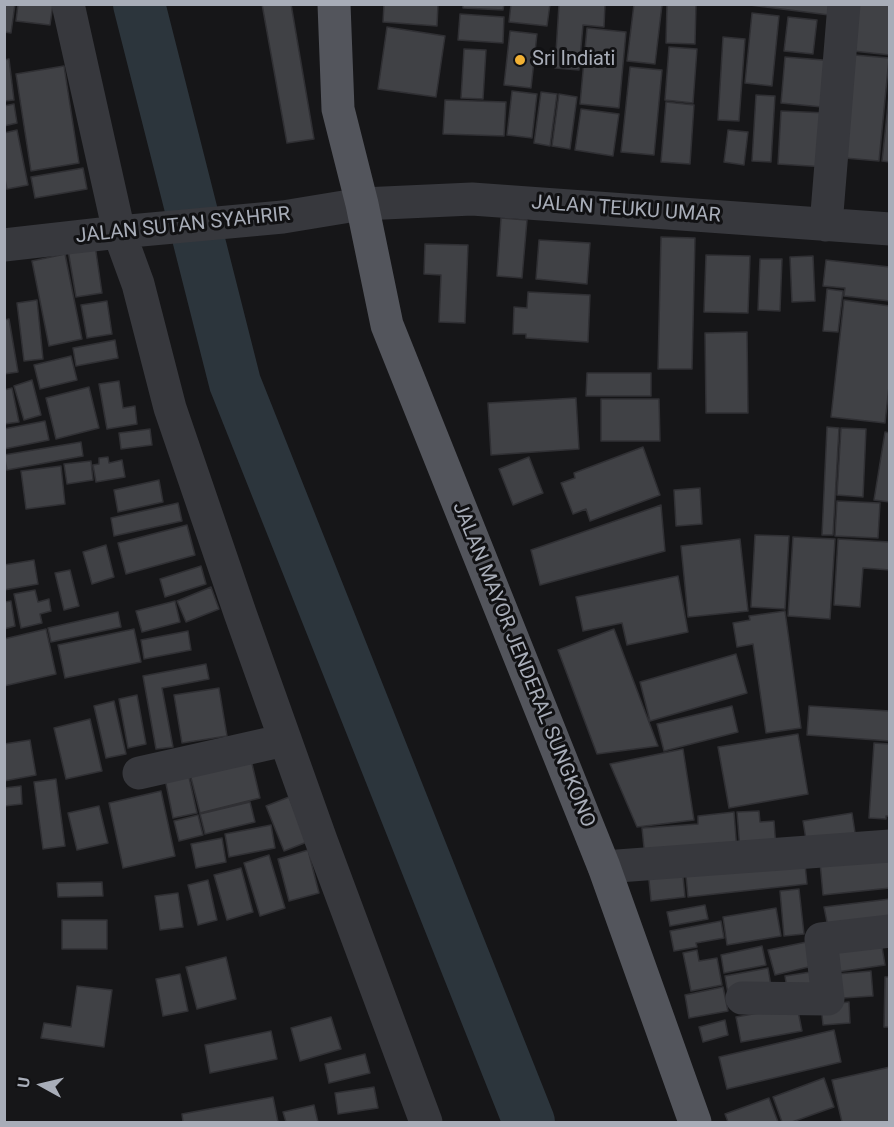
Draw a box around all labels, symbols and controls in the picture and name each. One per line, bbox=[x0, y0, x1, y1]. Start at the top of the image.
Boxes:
place label: Sri Indiati bbox=[532, 48, 615, 72]
marker: Sri Indiati bbox=[513, 53, 527, 67]
street label: JALAN TEUKU UMAR bbox=[530, 191, 722, 229]
street label: JALAN SUTAN SYAHRIR bbox=[74, 203, 292, 249]
street label: JALAN MAYOR JENDERAL SUNGKONO bbox=[447, 499, 599, 831]
north arrow bbox=[12, 1055, 72, 1115]
text: U bbox=[14, 1076, 34, 1089]

